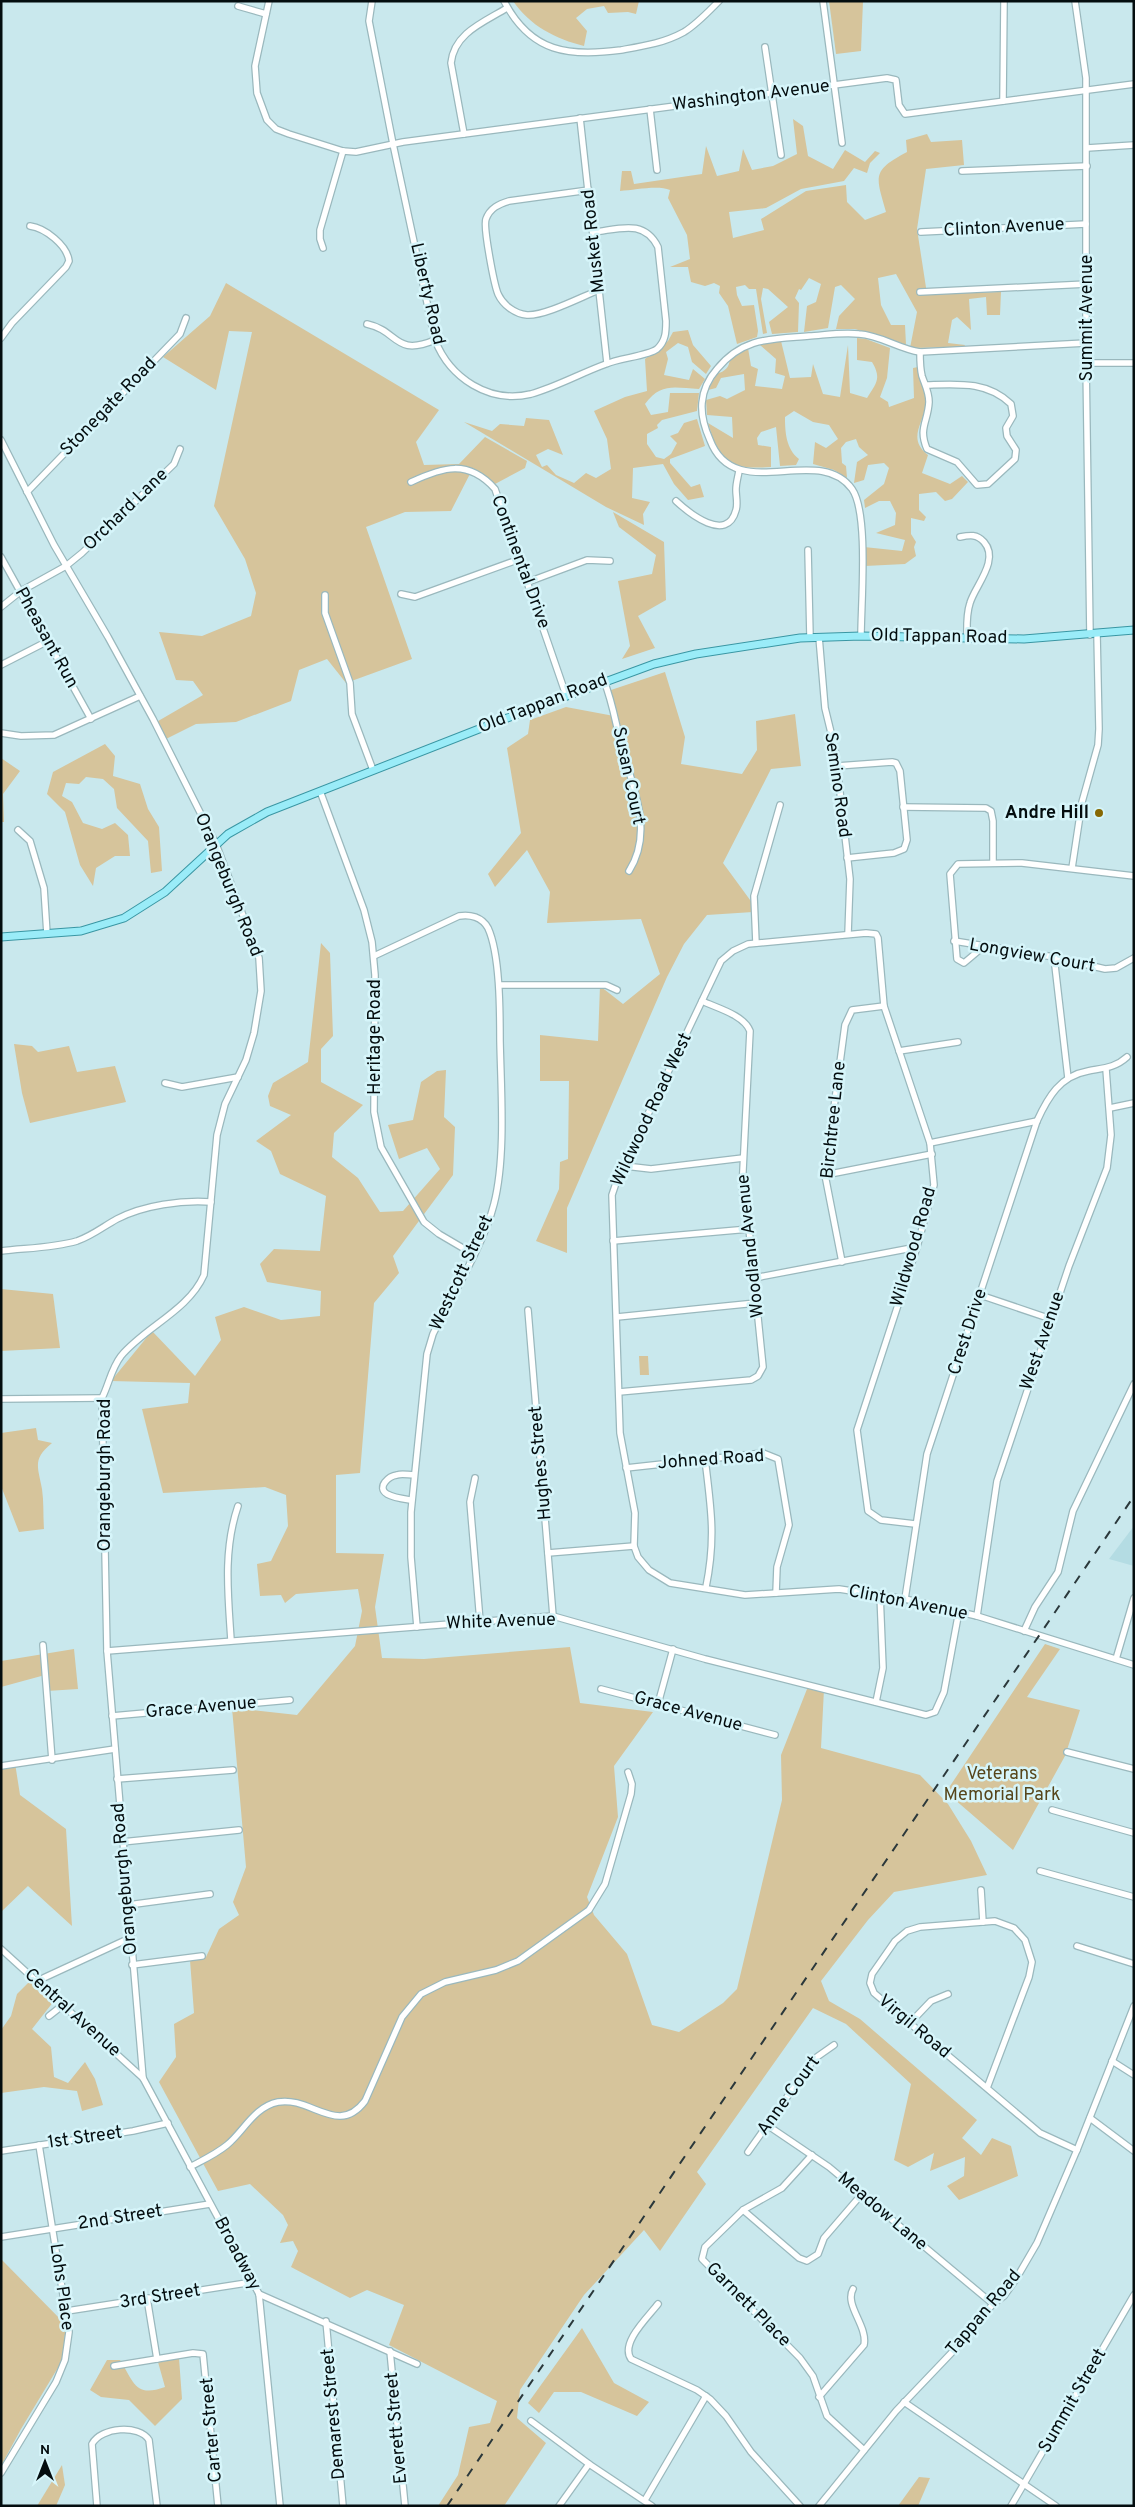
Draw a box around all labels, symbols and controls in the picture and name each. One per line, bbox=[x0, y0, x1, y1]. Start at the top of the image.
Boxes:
street label: Washington Avenue bbox=[671, 75, 831, 117]
street label: Musket Road bbox=[577, 188, 611, 294]
street label: Clinton Avenue bbox=[943, 213, 1065, 243]
street label: Liberty Road bbox=[404, 241, 450, 347]
street label: Summit Avenue bbox=[1076, 255, 1099, 381]
street label: Stonegate Road bbox=[56, 353, 162, 461]
street label: Orchard Lane bbox=[79, 464, 173, 556]
street label: Continental Drive bbox=[485, 492, 555, 632]
street label: Pheasant Run bbox=[9, 584, 83, 692]
street label: Old Tappan Road bbox=[870, 624, 1008, 650]
street label: Old Tappan Road bbox=[475, 669, 611, 739]
street label: Susan Court bbox=[606, 725, 650, 827]
street label: Semino Road bbox=[818, 731, 856, 839]
place label: Andre Hill bbox=[1005, 802, 1089, 825]
marker: Andre Hill bbox=[1093, 807, 1105, 819]
street label: Orangeburgh Road bbox=[189, 810, 267, 960]
street label: Longview Court bbox=[967, 934, 1097, 978]
street label: Heritage Road bbox=[364, 979, 387, 1095]
street label: Wildwood Road West bbox=[606, 1029, 698, 1191]
street label: Birchtree Lane bbox=[816, 1060, 852, 1180]
street label: Woodland Avenue bbox=[732, 1173, 770, 1319]
street label: Wildwood Road bbox=[886, 1184, 942, 1310]
street label: Westcott Street bbox=[425, 1211, 499, 1335]
street label: Crest Drive bbox=[943, 1286, 993, 1378]
street label: West Avenue bbox=[1015, 1289, 1071, 1393]
street label: Orangeburgh Road bbox=[94, 1399, 117, 1551]
street label: Hughes Street bbox=[525, 1405, 557, 1521]
street label: Johned Road bbox=[657, 1445, 765, 1475]
street label: Clinton Avenue bbox=[846, 1580, 970, 1626]
street label: White Avenue bbox=[446, 1609, 556, 1635]
street label: Grace Avenue bbox=[631, 1686, 745, 1738]
street label: Grace Avenue bbox=[145, 1692, 257, 1724]
park label: Veterans Memorial Park bbox=[944, 1763, 1060, 1807]
street label: Orangeburgh Road bbox=[107, 1802, 143, 1956]
street label: Central Avenue bbox=[19, 1964, 125, 2062]
street label: Virgil Road bbox=[873, 1990, 955, 2064]
street label: Anne Court bbox=[752, 2052, 826, 2140]
street label: 1st Street bbox=[46, 2121, 124, 2155]
street label: Meadow Lane bbox=[832, 2168, 932, 2256]
street label: 2nd Street bbox=[76, 2200, 164, 2236]
street label: Broadway bbox=[208, 2213, 266, 2295]
street label: Lohs Place bbox=[44, 2242, 78, 2332]
street label: Garnett Place bbox=[701, 2258, 795, 2352]
street label: Tappan Road bbox=[941, 2265, 1027, 2361]
street label: 3rd Street bbox=[118, 2279, 202, 2315]
street label: Summit Street bbox=[1034, 2345, 1112, 2457]
street label: Demarest Street bbox=[317, 2347, 351, 2481]
street label: Everett Street bbox=[381, 2371, 413, 2485]
street label: Carter Street bbox=[196, 2376, 228, 2484]
north arrow bbox=[20, 2437, 70, 2487]
text: N bbox=[40, 2442, 50, 2459]

